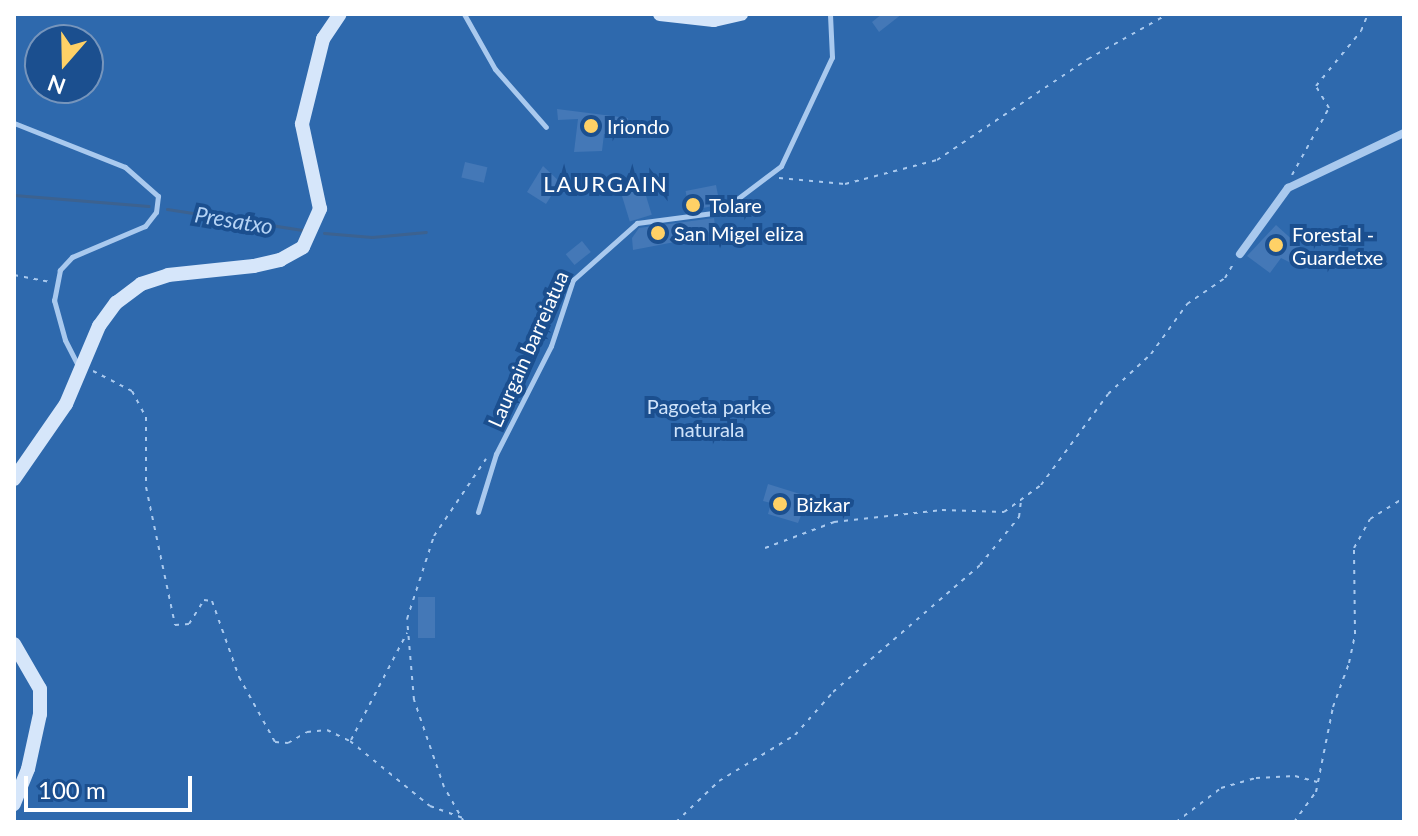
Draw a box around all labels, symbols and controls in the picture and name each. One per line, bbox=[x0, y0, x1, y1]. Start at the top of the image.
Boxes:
north arrow bbox=[24, 24, 104, 104]
text: N bbox=[44, 70, 69, 101]
place label: Iriondo bbox=[607, 114, 670, 138]
marker: Iriondo bbox=[582, 117, 600, 135]
district label: LAURGAIN bbox=[543, 171, 669, 197]
place label: Tolare bbox=[709, 193, 762, 217]
marker: Tolare bbox=[684, 196, 702, 214]
water label: Presatxo bbox=[193, 201, 275, 239]
place label: San Migel eliza bbox=[674, 221, 804, 245]
place label: Forestal - Guardetxe bbox=[1292, 222, 1383, 269]
marker: San Migel eliza bbox=[649, 224, 667, 242]
marker: Forestal - Guardetxe bbox=[1267, 236, 1285, 254]
street label: Laurgain barreiatua bbox=[483, 267, 573, 431]
park label: Pagoeta parke naturala bbox=[647, 394, 771, 441]
place label: Bizkar bbox=[796, 492, 850, 516]
marker: Bizkar bbox=[771, 495, 789, 513]
scale bar bbox=[28, 760, 196, 810]
text: 100 m bbox=[38, 775, 106, 804]

